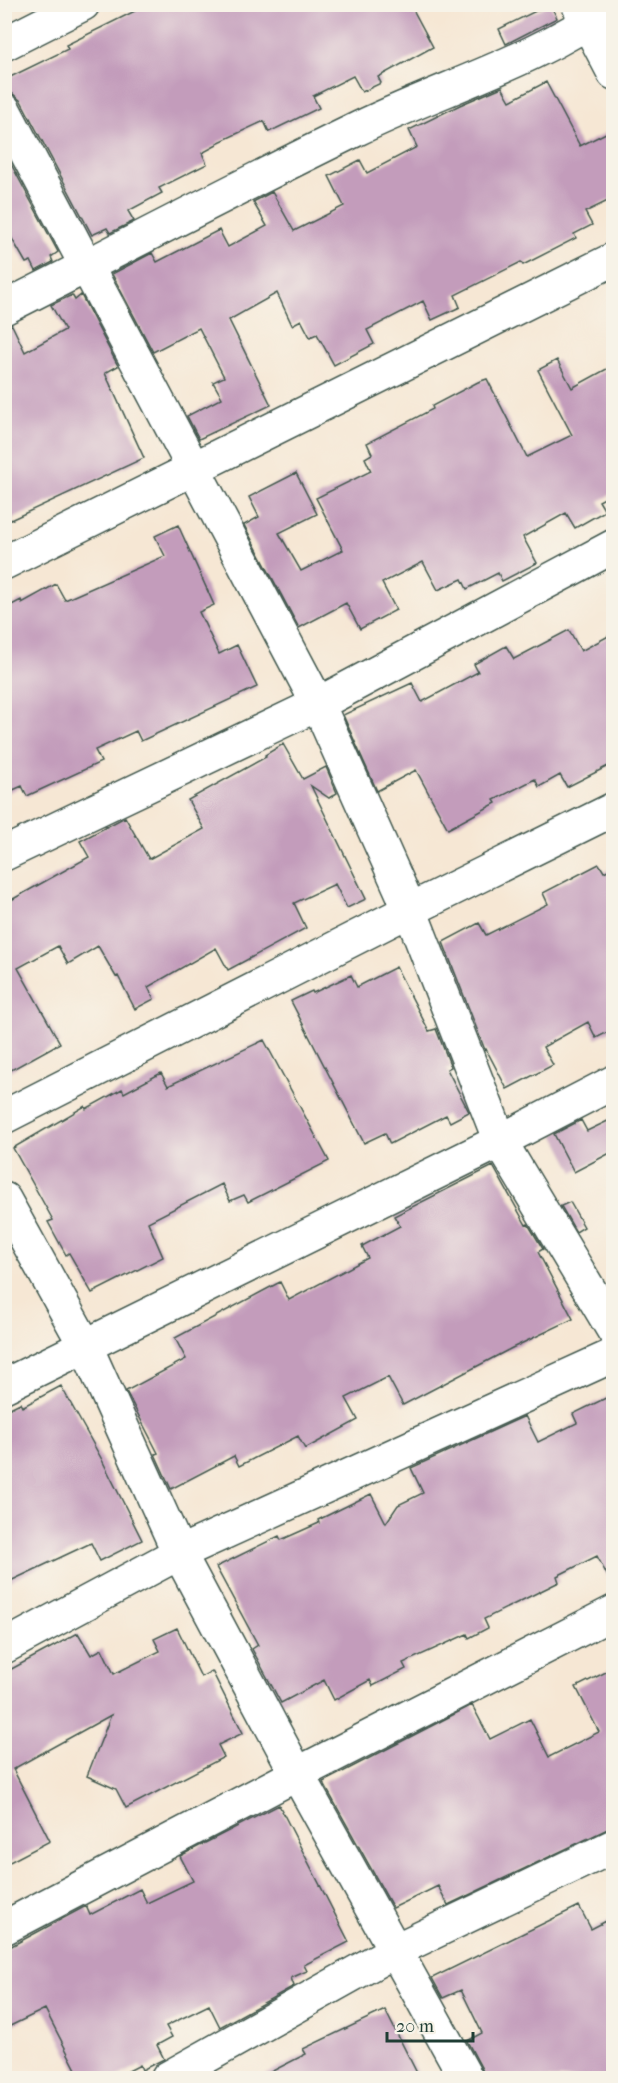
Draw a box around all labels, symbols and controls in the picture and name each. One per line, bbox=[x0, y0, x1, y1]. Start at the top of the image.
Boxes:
scale bar bbox=[387, 2005, 472, 2043]
text: 20 m bbox=[396, 2016, 434, 2037]

